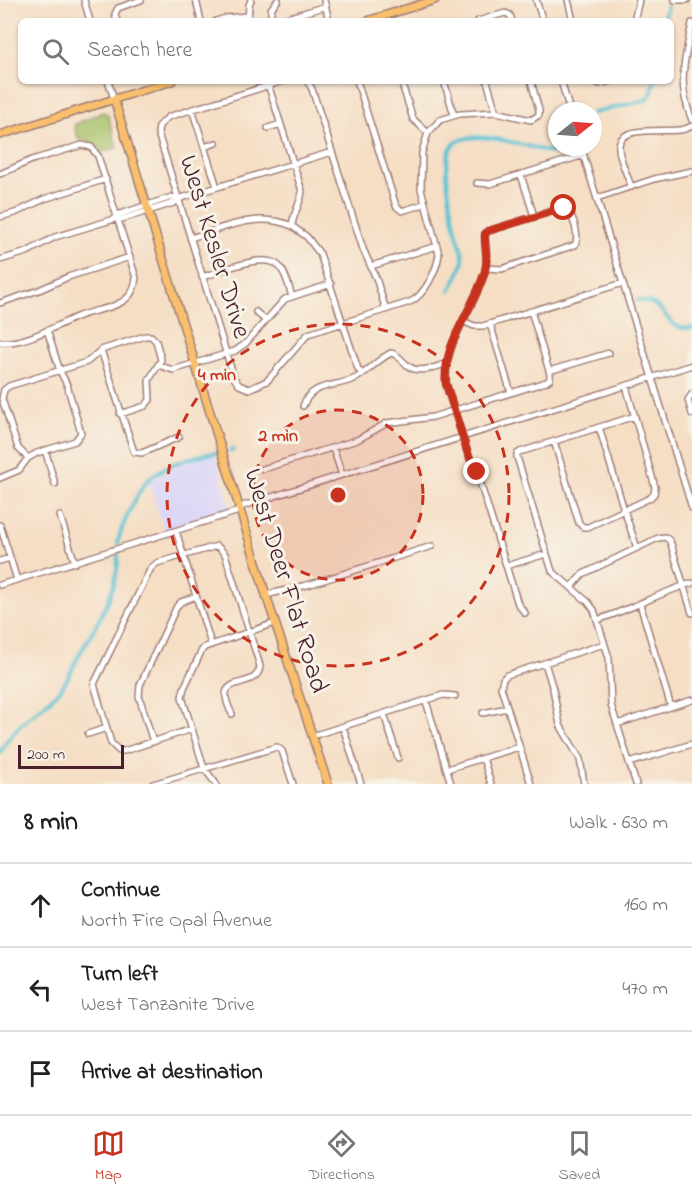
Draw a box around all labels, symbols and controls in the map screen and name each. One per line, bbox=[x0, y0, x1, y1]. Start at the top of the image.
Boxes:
search box bbox=[18, 18, 674, 84]
icon: search bbox=[39, 35, 72, 68]
text: Search here bbox=[87, 35, 192, 67]
north arrow bbox=[548, 102, 602, 156]
street label: West Kesler Drive bbox=[168, 151, 261, 344]
route start bbox=[550, 194, 576, 220]
text: 4 min bbox=[198, 363, 236, 389]
text: 2 min bbox=[257, 424, 298, 450]
route end bbox=[463, 458, 489, 484]
street label: West Deer Flat Road bbox=[232, 464, 338, 698]
centre of rings bbox=[328, 485, 348, 505]
scale bar bbox=[18, 742, 124, 770]
text: 200 m bbox=[27, 743, 65, 767]
text: 8 min bbox=[24, 804, 78, 842]
text: Walk · 630 m bbox=[569, 809, 668, 838]
text: Continue bbox=[81, 875, 160, 907]
icon: ahead bbox=[24, 889, 57, 922]
text: 160 m bbox=[624, 891, 668, 920]
text: North Fire Opal Avenue bbox=[81, 907, 272, 936]
text: Turn left bbox=[81, 959, 158, 991]
icon: left bbox=[24, 973, 57, 1006]
text: 470 m bbox=[622, 975, 668, 1004]
text: West Tanzanite Drive bbox=[81, 991, 255, 1020]
icon: arrive bbox=[24, 1057, 57, 1090]
text: Arrive at destination bbox=[81, 1057, 263, 1089]
tab: Map bbox=[92, 1127, 125, 1187]
tab: Directions bbox=[308, 1127, 375, 1187]
tab: Saved bbox=[558, 1127, 600, 1187]

